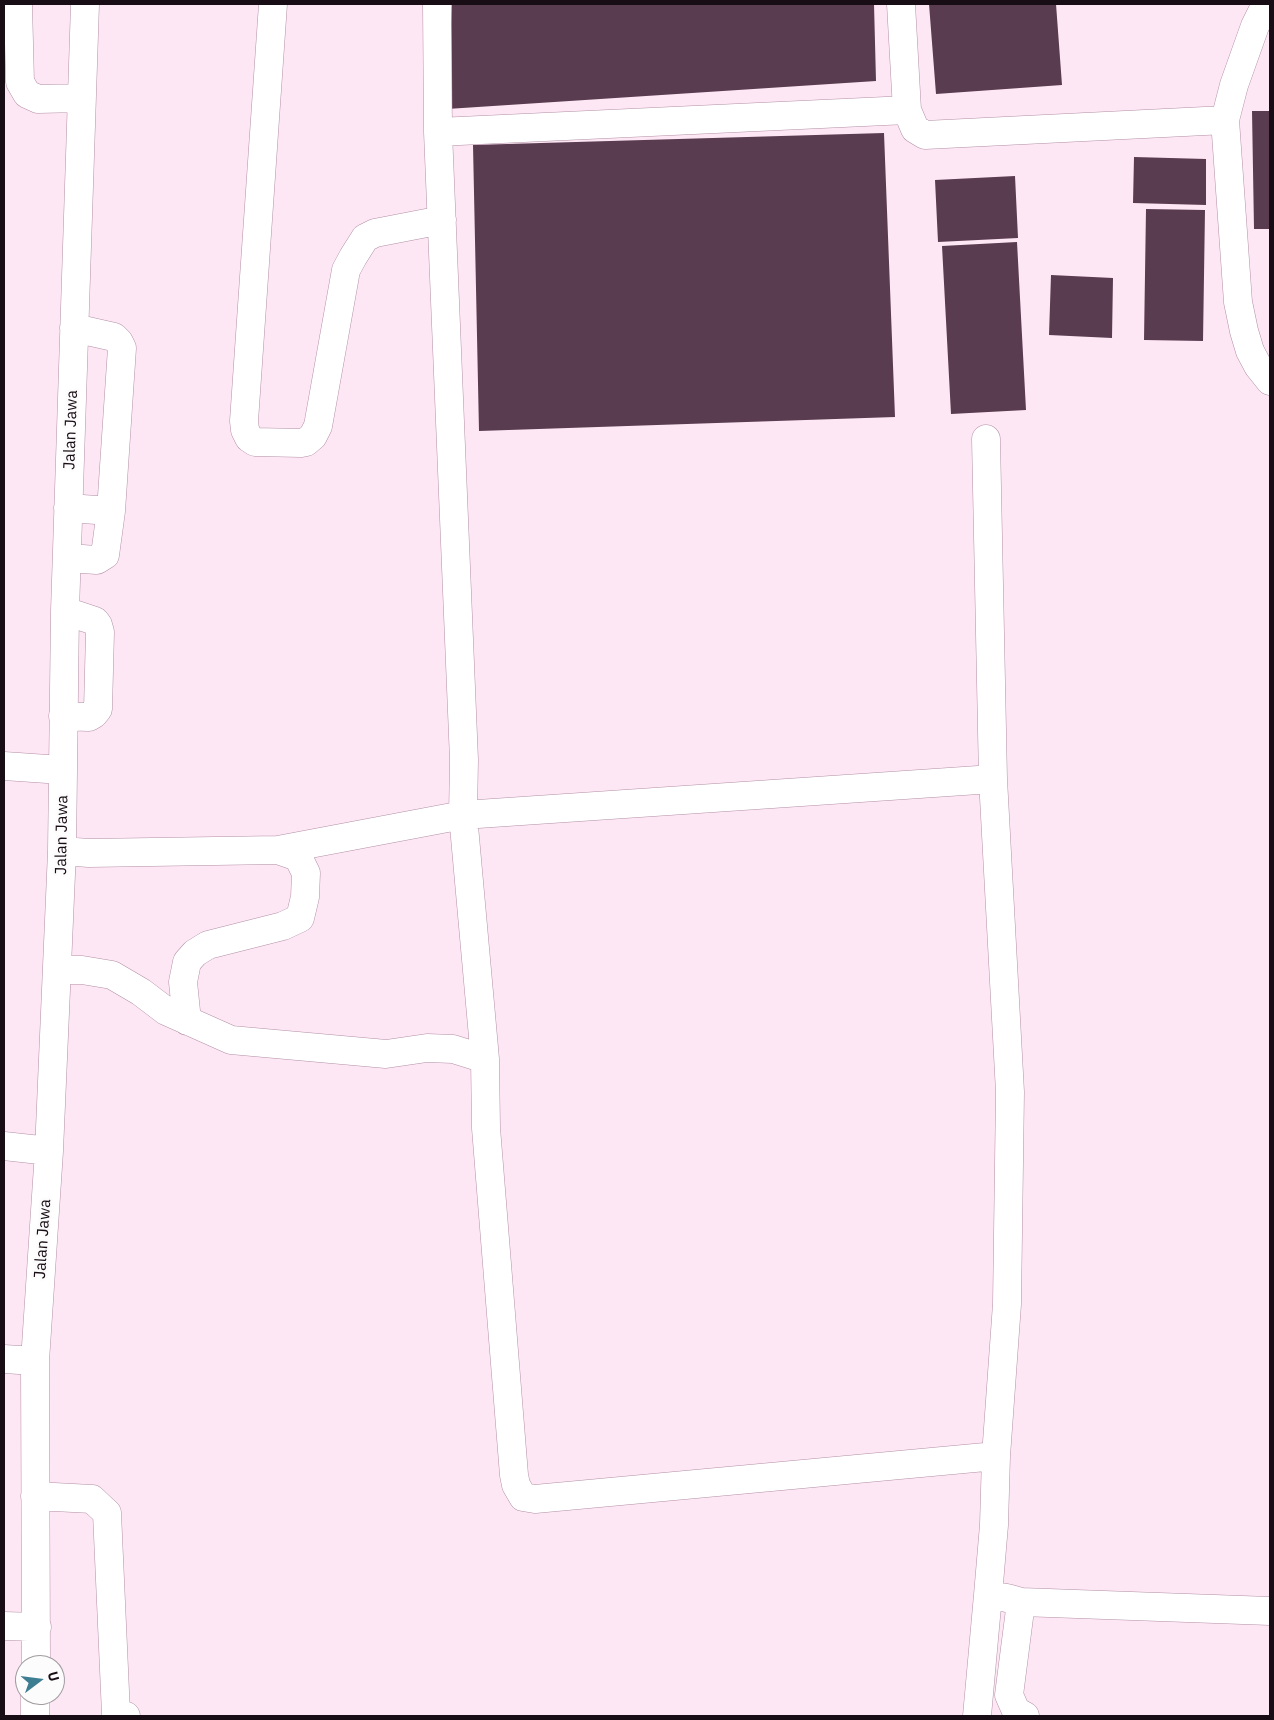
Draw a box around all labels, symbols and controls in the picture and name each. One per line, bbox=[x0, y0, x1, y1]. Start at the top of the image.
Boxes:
street label: Jalan Jawa bbox=[60, 390, 82, 470]
street label: Jalan Jawa bbox=[52, 795, 72, 875]
street label: Jalan Jawa bbox=[31, 1199, 55, 1279]
north arrow bbox=[15, 1655, 65, 1705]
text: U bbox=[44, 1669, 63, 1683]

